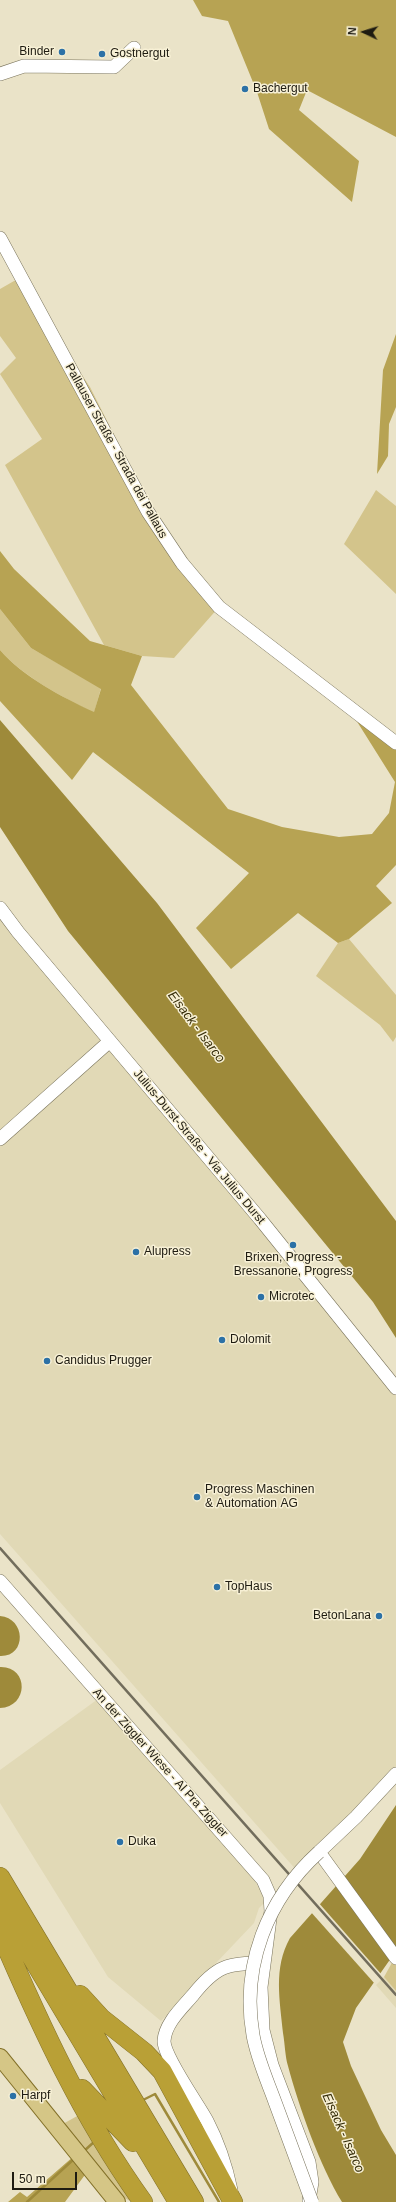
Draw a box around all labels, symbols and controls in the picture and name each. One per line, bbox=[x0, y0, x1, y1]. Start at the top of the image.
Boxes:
north arrow bbox=[344, 12, 384, 52]
text: N bbox=[346, 27, 358, 36]
place label: Binder bbox=[19, 45, 54, 59]
marker: Binder bbox=[57, 47, 67, 57]
place label: Gostnergut bbox=[110, 47, 169, 61]
marker: Gostnergut bbox=[97, 49, 107, 59]
place label: Bachergut bbox=[253, 82, 308, 96]
marker: Bachergut bbox=[240, 84, 250, 94]
street label: Pallauser Straße - Strada dei Pallaus bbox=[62, 361, 170, 541]
water label: Eisack - Isarco bbox=[164, 988, 228, 1066]
street label: Julius-Durst-Straße - Via Julius Durst bbox=[130, 1067, 268, 1227]
marker: Brixen, Progress - Bressanone, Progress bbox=[288, 1240, 298, 1250]
place label: Alupress bbox=[144, 1245, 191, 1259]
marker: Alupress bbox=[131, 1247, 141, 1257]
place label: Brixen, Progress - Bressanone, Progress bbox=[234, 1251, 352, 1279]
place label: Microtec bbox=[269, 1290, 314, 1304]
marker: Microtec bbox=[256, 1292, 266, 1302]
place label: Dolomit bbox=[230, 1333, 271, 1347]
marker: Dolomit bbox=[217, 1335, 227, 1345]
place label: Candidus Prugger bbox=[55, 1354, 152, 1368]
marker: Candidus Prugger bbox=[42, 1356, 52, 1366]
place label: Progress Maschinen & Automation AG bbox=[205, 1483, 314, 1511]
marker: Progress Maschinen & Automation AG bbox=[192, 1492, 202, 1502]
place label: TopHaus bbox=[225, 1580, 272, 1594]
marker: TopHaus bbox=[212, 1582, 222, 1592]
place label: BetonLana bbox=[313, 1609, 371, 1623]
marker: BetonLana bbox=[374, 1611, 384, 1621]
street label: An der Ziggler Wiese - Al Pra Ziggler bbox=[89, 1686, 231, 1840]
place label: Duka bbox=[128, 1835, 156, 1849]
marker: Duka bbox=[115, 1837, 125, 1847]
place label: Harpf bbox=[21, 2089, 50, 2103]
marker: Harpf bbox=[8, 2091, 18, 2101]
water label: Eisack - Isarco bbox=[319, 2091, 367, 2175]
scale bar bbox=[14, 2164, 79, 2190]
text: 50 m bbox=[19, 2172, 46, 2186]

